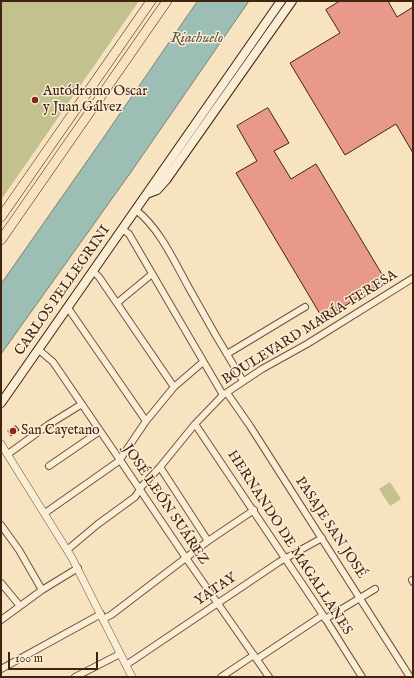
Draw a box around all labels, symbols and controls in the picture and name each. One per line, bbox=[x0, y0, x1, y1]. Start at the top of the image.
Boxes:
water label: Riachuelo bbox=[171, 30, 223, 48]
place label: Autódromo Oscar y Juan Gálvez bbox=[43, 84, 147, 116]
marker: Autódromo Oscar y Juan Gálvez bbox=[30, 95, 40, 105]
street label: CARLOS PELLEGRINI bbox=[12, 223, 114, 359]
street label: BOULEVARD MARÍA TERESA bbox=[219, 267, 401, 389]
place label: San Cayetano bbox=[21, 423, 100, 439]
marker: San Cayetano bbox=[8, 426, 18, 436]
street label: JOSÉ LEÓN SUÁREZ bbox=[119, 442, 211, 568]
street label: HERNANDO DE MAGALLANES bbox=[223, 448, 355, 638]
street label: PASAJE SAN JOSÉ bbox=[291, 474, 369, 582]
street label: YATAY bbox=[192, 570, 240, 610]
scale bar bbox=[10, 644, 100, 670]
text: 100 m bbox=[15, 651, 43, 666]

